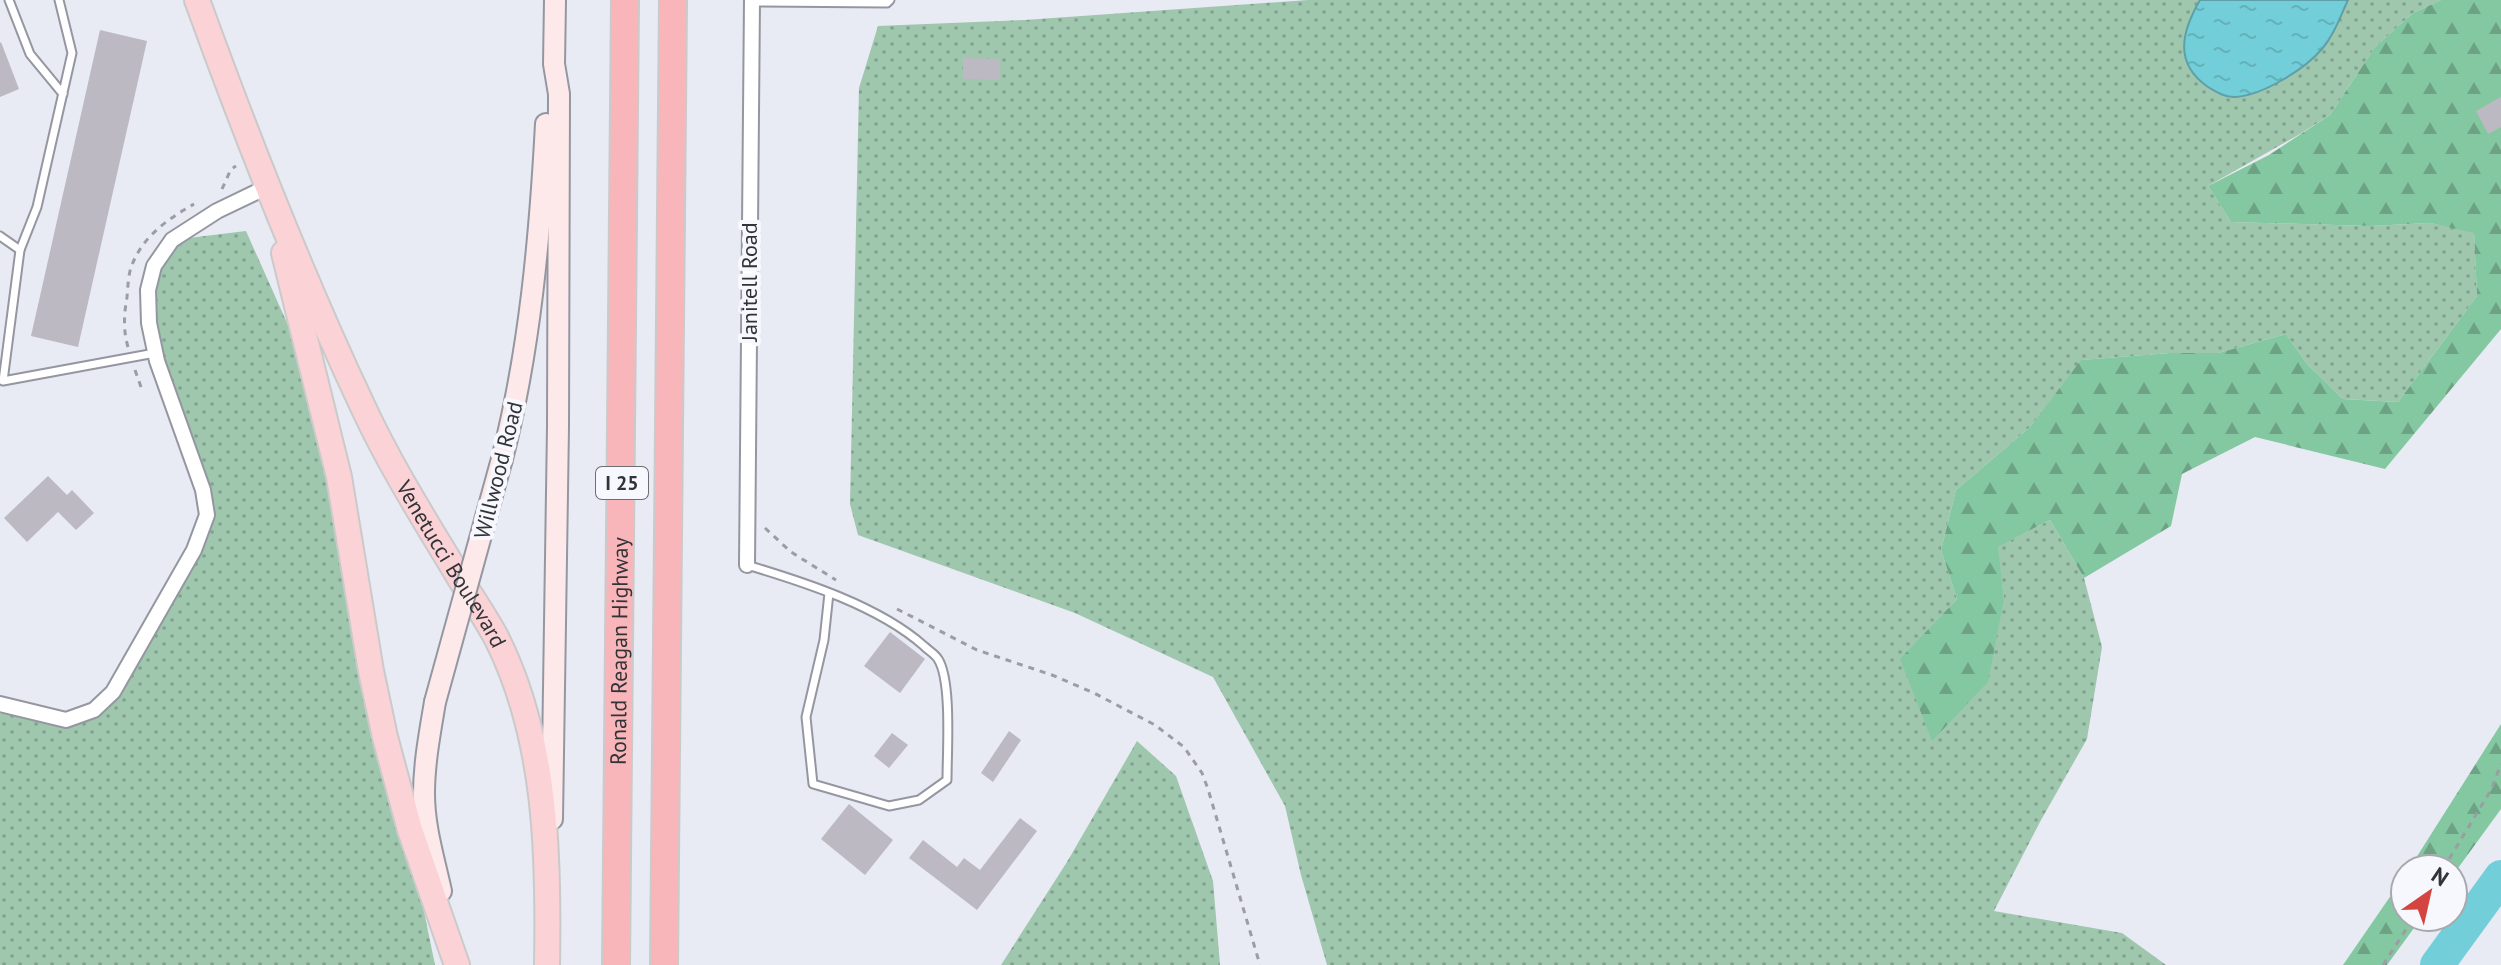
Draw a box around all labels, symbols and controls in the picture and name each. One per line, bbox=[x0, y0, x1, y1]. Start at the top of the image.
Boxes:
street label: Janitell Road bbox=[735, 223, 763, 342]
street label: Willwood Road bbox=[467, 398, 529, 542]
road number: I 25 bbox=[596, 467, 648, 499]
street label: Venetucci Boulevard bbox=[390, 474, 513, 652]
street label: Ronald Reagan Highway bbox=[604, 536, 634, 765]
north arrow bbox=[2389, 853, 2469, 933]
text: N bbox=[2426, 861, 2454, 892]

